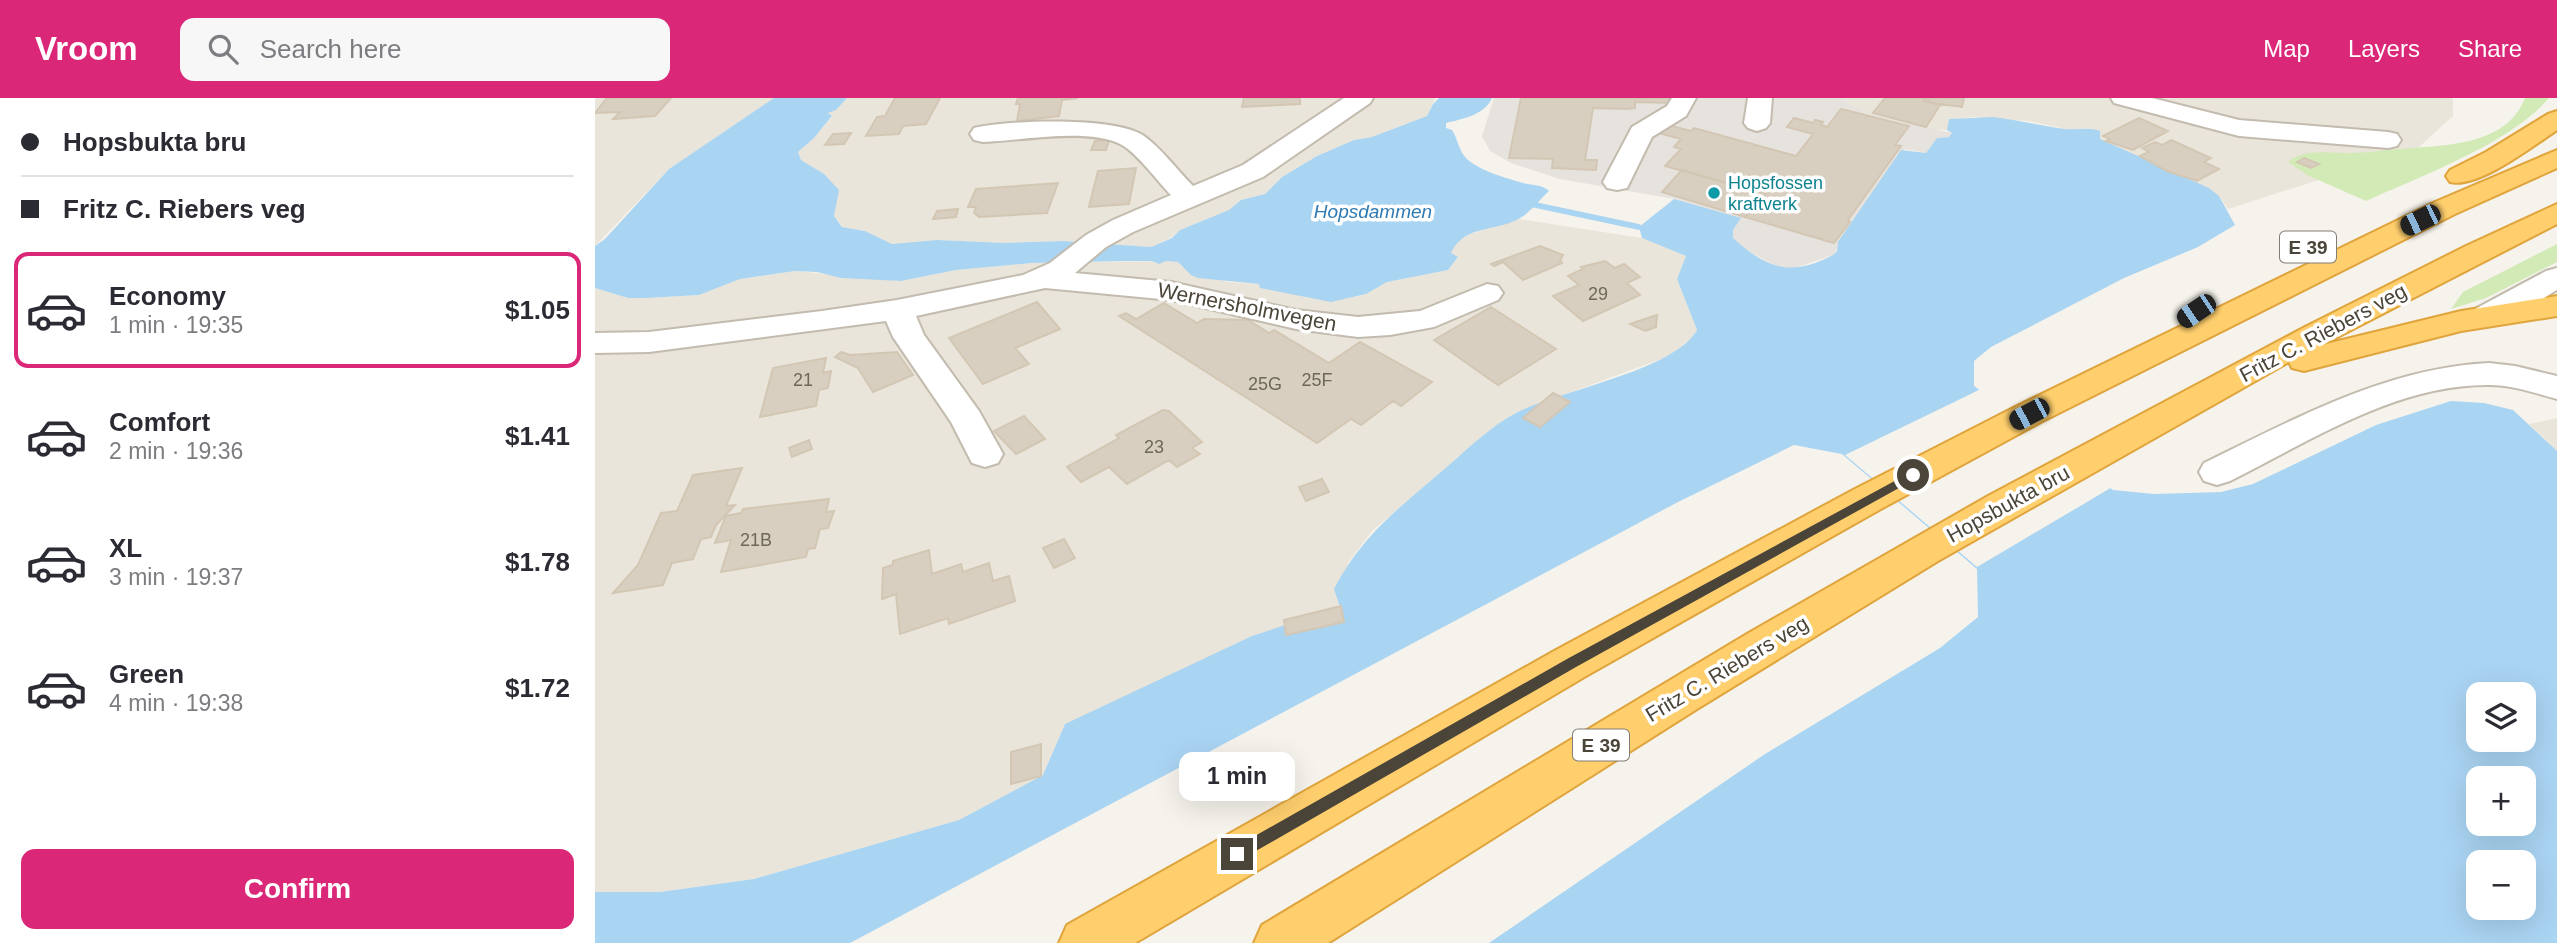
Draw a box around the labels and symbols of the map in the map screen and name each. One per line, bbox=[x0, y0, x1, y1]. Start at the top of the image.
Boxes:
place label: Hopsfossen kraftverk bbox=[1728, 173, 1823, 214]
marker: Hopsfossen kraftverk bbox=[1706, 185, 1722, 201]
water label: Hopsdammen bbox=[1314, 201, 1432, 222]
car bbox=[2397, 201, 2444, 239]
road number: E 39 bbox=[2280, 232, 2336, 262]
street label: Wernersholmvegen bbox=[1156, 278, 1338, 335]
street label: Fritz C. Riebers veg bbox=[2235, 279, 2410, 386]
house number: 29 bbox=[1588, 284, 1608, 304]
car bbox=[2173, 291, 2220, 331]
house number: 21 bbox=[793, 370, 813, 390]
house number: 25F bbox=[1301, 370, 1333, 390]
house number: 25G bbox=[1248, 374, 1282, 394]
car bbox=[2006, 395, 2053, 433]
house number: 23 bbox=[1144, 437, 1164, 457]
route start bbox=[1897, 459, 1929, 491]
street label: Hopsbukta bru bbox=[1942, 460, 2073, 547]
house number: 21B bbox=[740, 530, 772, 550]
street label: Fritz C. Riebers veg bbox=[1641, 611, 1812, 726]
road number: E 39 bbox=[1573, 730, 1629, 760]
callout: 1 min bbox=[1179, 752, 1295, 802]
route end bbox=[1221, 838, 1253, 870]

